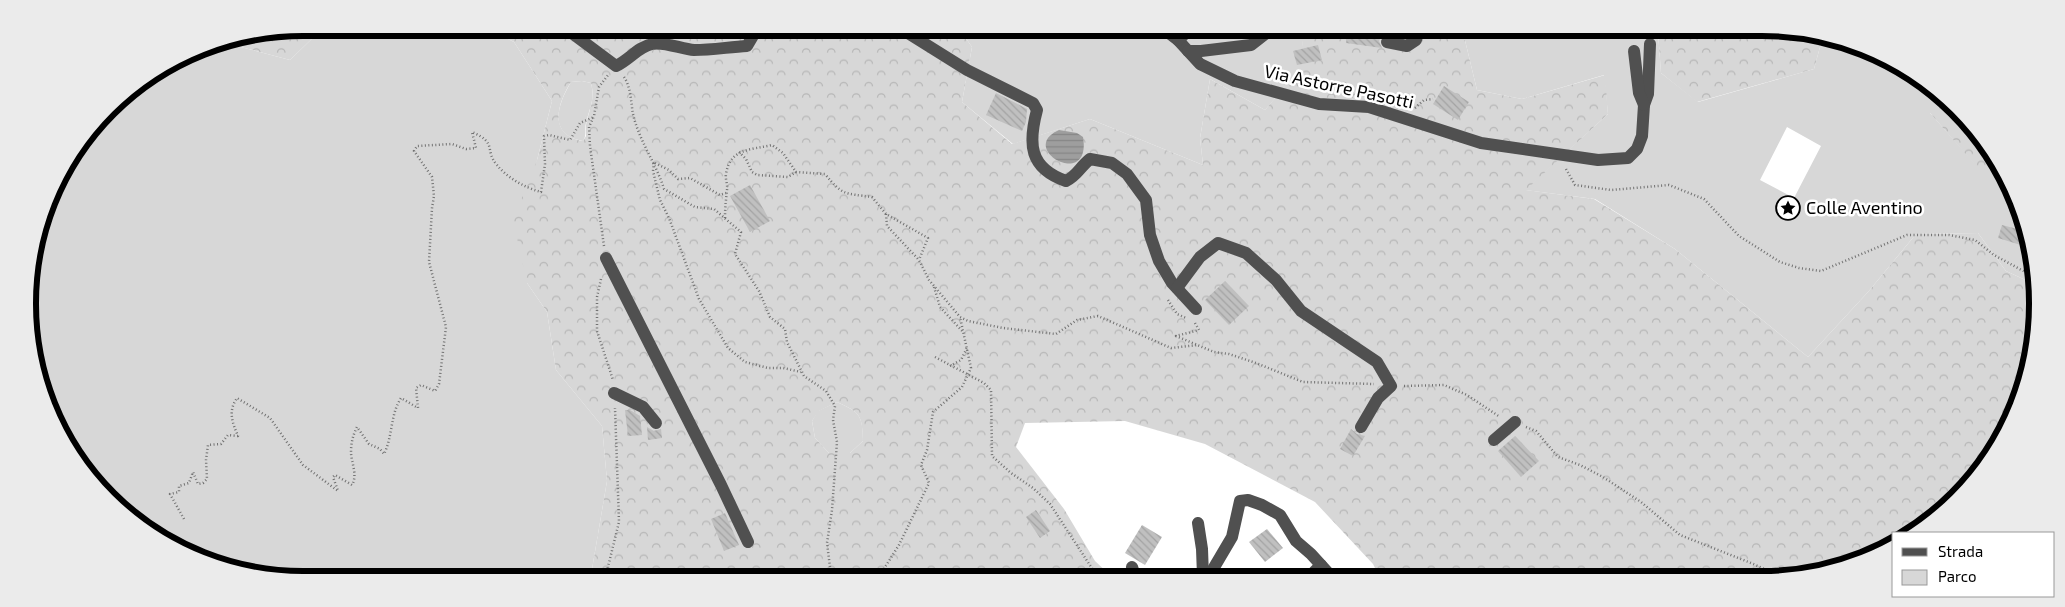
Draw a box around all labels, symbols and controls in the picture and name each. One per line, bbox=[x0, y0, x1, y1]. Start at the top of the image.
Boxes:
street label: Via Astorre Pasotti bbox=[1263, 59, 1416, 113]
place icon: Colle Aventino bbox=[1775, 195, 1801, 221]
place label: Colle Aventino bbox=[1806, 196, 1923, 218]
legend bbox=[1892, 532, 2055, 597]
text: Strada bbox=[1938, 542, 1983, 560]
text: Parco bbox=[1938, 567, 1977, 585]

